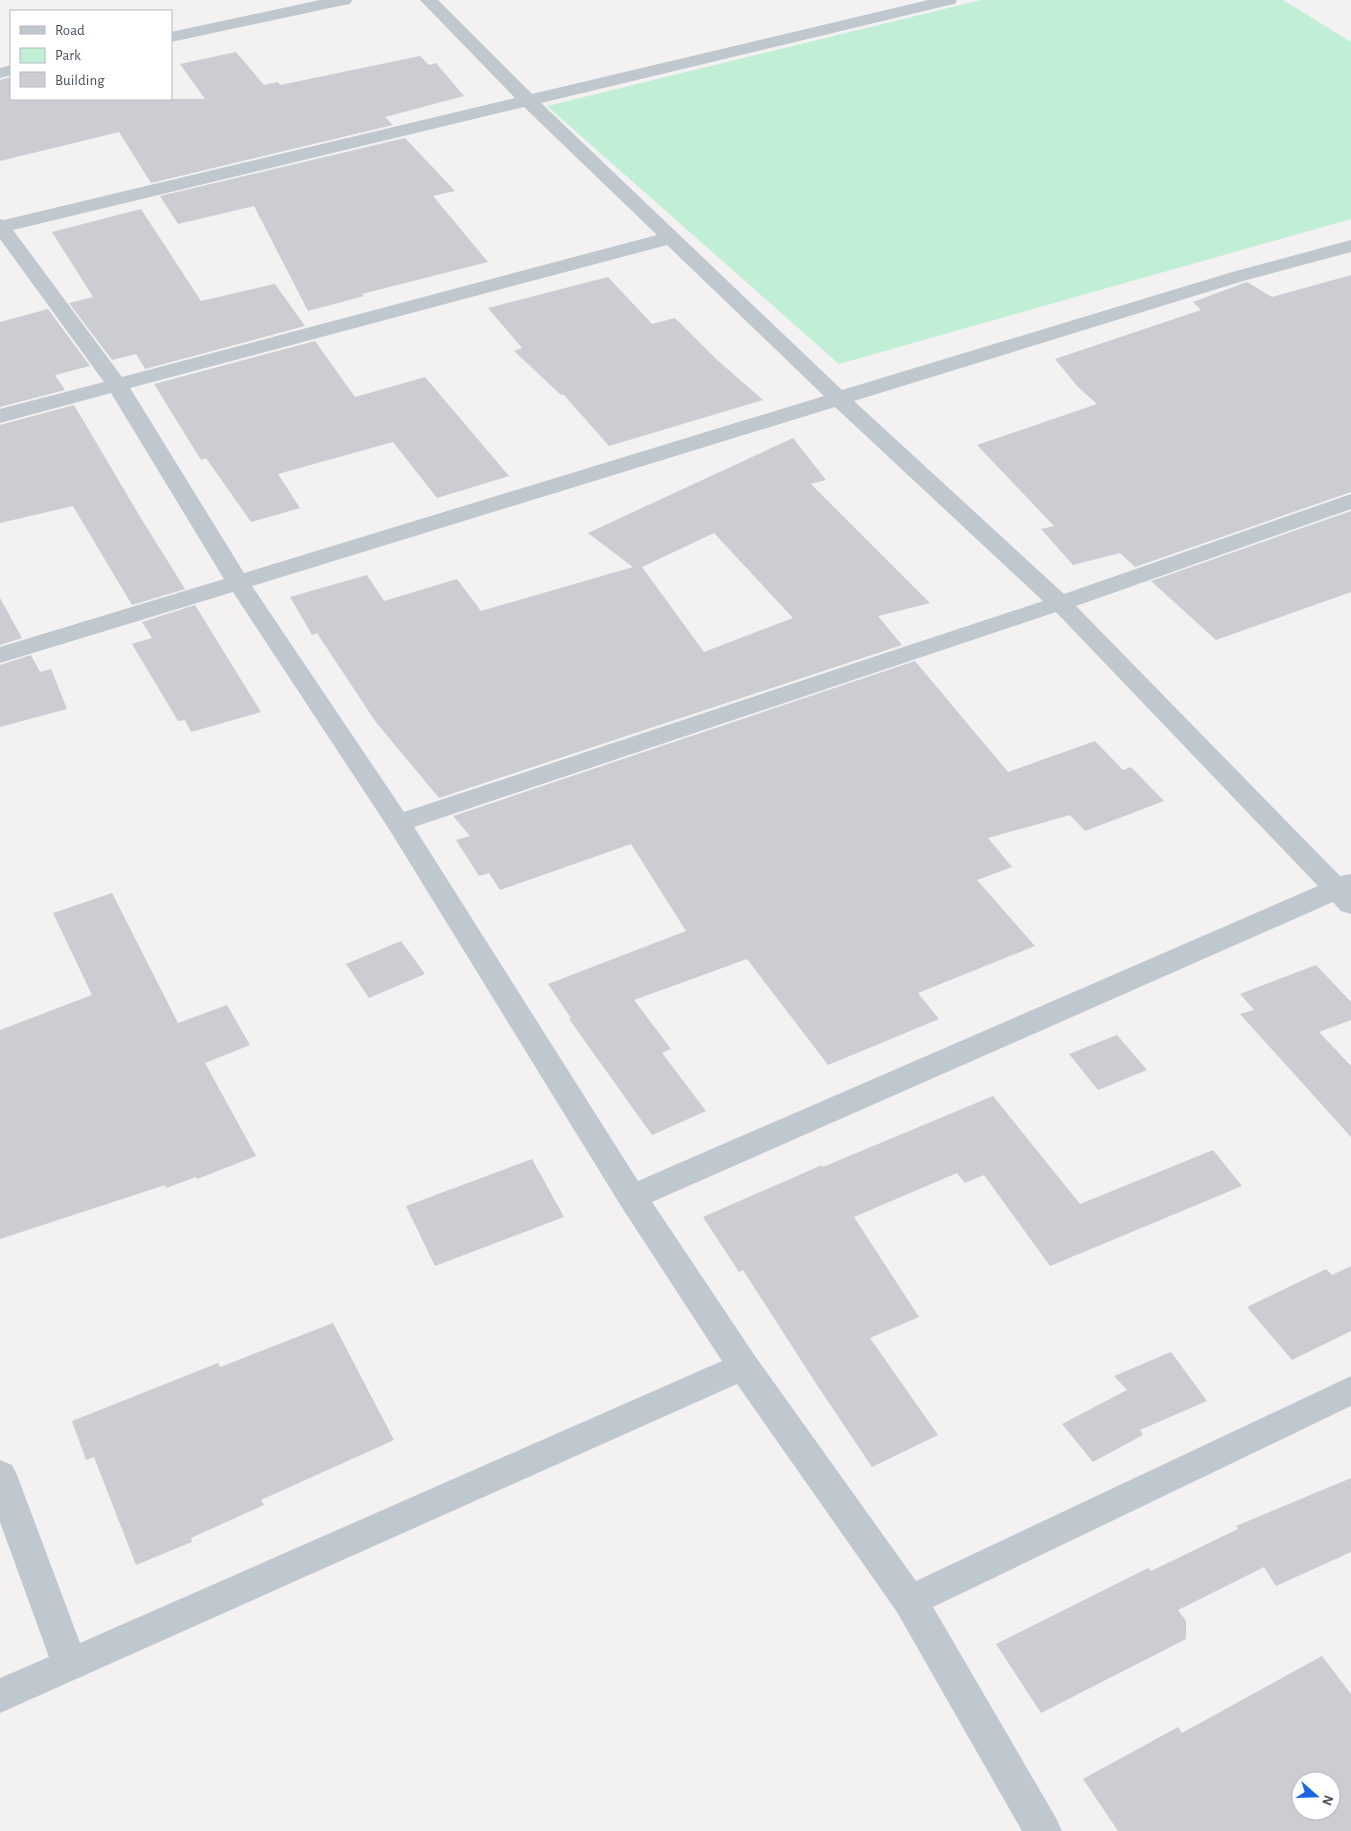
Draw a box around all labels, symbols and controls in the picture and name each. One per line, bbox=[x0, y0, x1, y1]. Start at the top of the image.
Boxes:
legend bbox=[10, 10, 172, 100]
text: Road bbox=[55, 23, 85, 38]
text: Park bbox=[55, 48, 81, 63]
text: Building bbox=[55, 73, 105, 88]
north arrow bbox=[1291, 1771, 1341, 1821]
text: N bbox=[1319, 1793, 1336, 1807]

